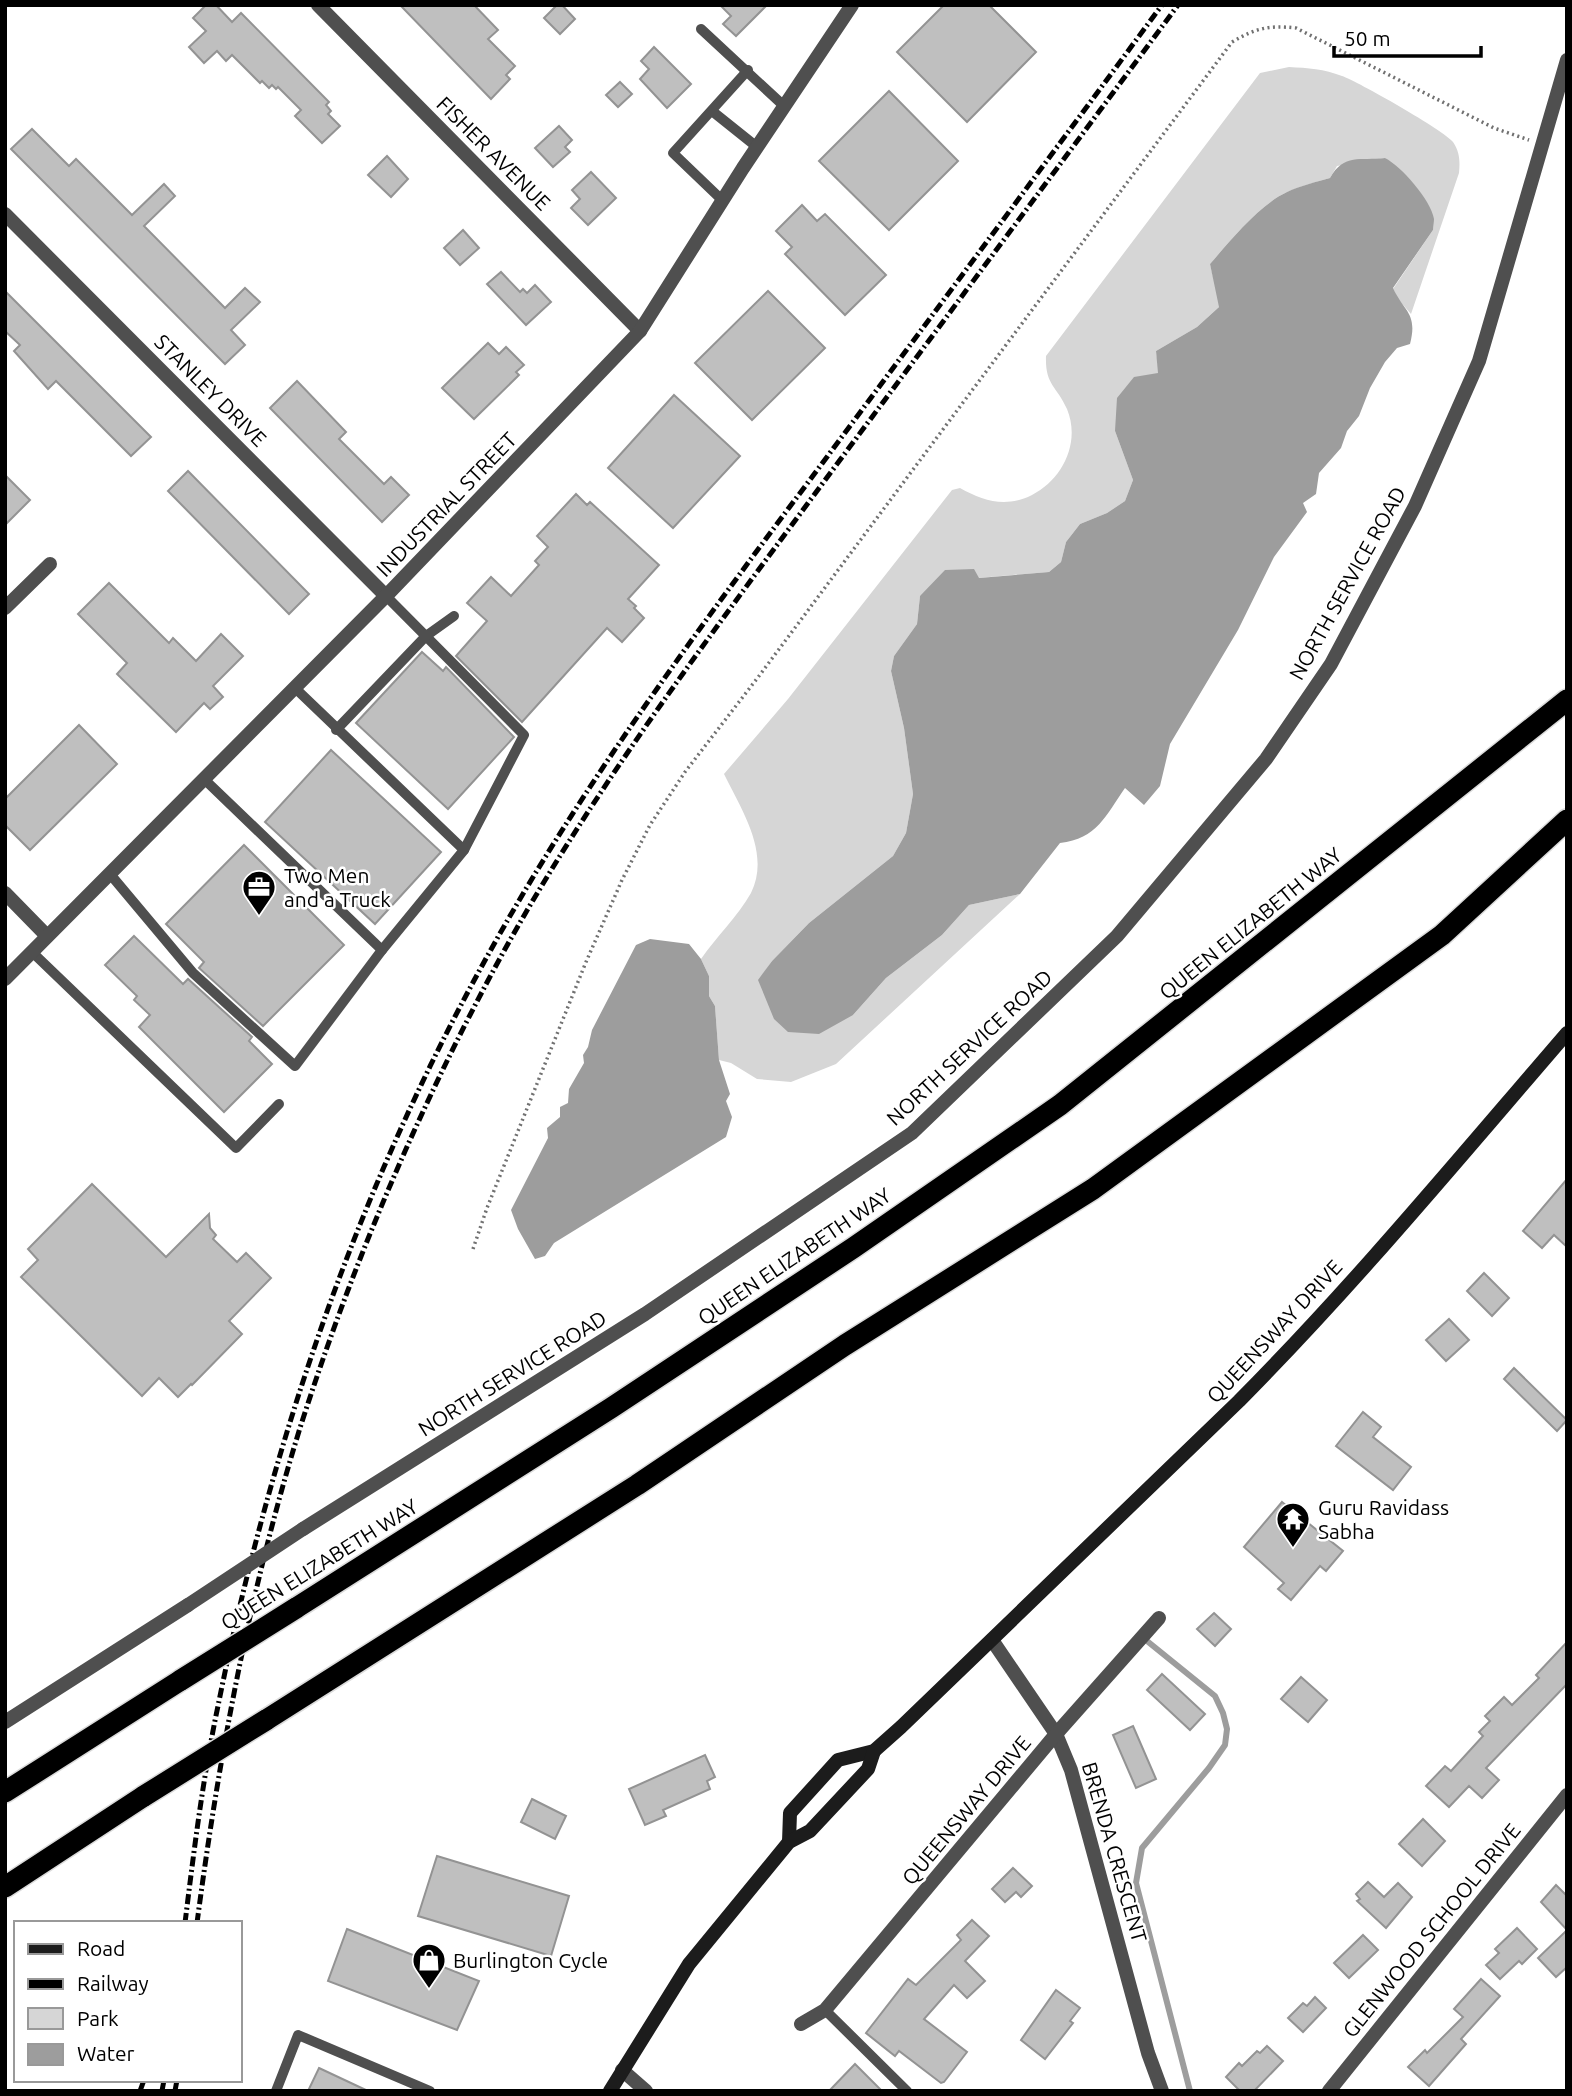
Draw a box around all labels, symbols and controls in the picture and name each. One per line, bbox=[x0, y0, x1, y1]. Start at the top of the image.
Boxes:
scale bar bbox=[1334, 14, 1481, 58]
text: 50 m bbox=[1344, 26, 1391, 50]
street label: FISHER AVENUE bbox=[432, 91, 556, 215]
street label: STANLEY DRIVE bbox=[150, 329, 272, 451]
street label: INDUSTRIAL STREET bbox=[371, 427, 521, 581]
street label: NORTH SERVICE ROAD bbox=[1284, 482, 1410, 684]
street label: QUEEN ELIZABETH WAY bbox=[1154, 842, 1346, 1004]
place label: Two Men and a Truck bbox=[284, 863, 391, 911]
office icon: Two Men and a Truck bbox=[240, 868, 278, 917]
street label: NORTH SERVICE ROAD bbox=[881, 964, 1057, 1130]
street label: QUEEN ELIZABETH WAY bbox=[693, 1182, 895, 1330]
street label: QUEENSWAY DRIVE bbox=[1201, 1254, 1347, 1408]
street label: NORTH SERVICE ROAD bbox=[414, 1305, 610, 1441]
street label: QUEEN ELIZABETH WAY bbox=[216, 1494, 422, 1634]
place label: Guru Ravidass Sabha bbox=[1318, 1495, 1449, 1543]
temple icon: Guru Ravidass Sabha bbox=[1274, 1500, 1312, 1549]
street label: QUEENSWAY DRIVE bbox=[897, 1731, 1035, 1889]
street label: BRENDA CRESCENT bbox=[1078, 1759, 1152, 1945]
street label: GLENWOOD SCHOOL DRIVE bbox=[1337, 1818, 1525, 2042]
legend bbox=[14, 1921, 242, 2082]
text: Road bbox=[77, 1936, 125, 1960]
shop icon: Burlington Cycle bbox=[410, 1941, 448, 1990]
place label: Burlington Cycle bbox=[453, 1948, 608, 1972]
text: Railway bbox=[77, 1971, 149, 1995]
text: Park bbox=[77, 2006, 119, 2030]
text: Water bbox=[77, 2041, 135, 2065]

